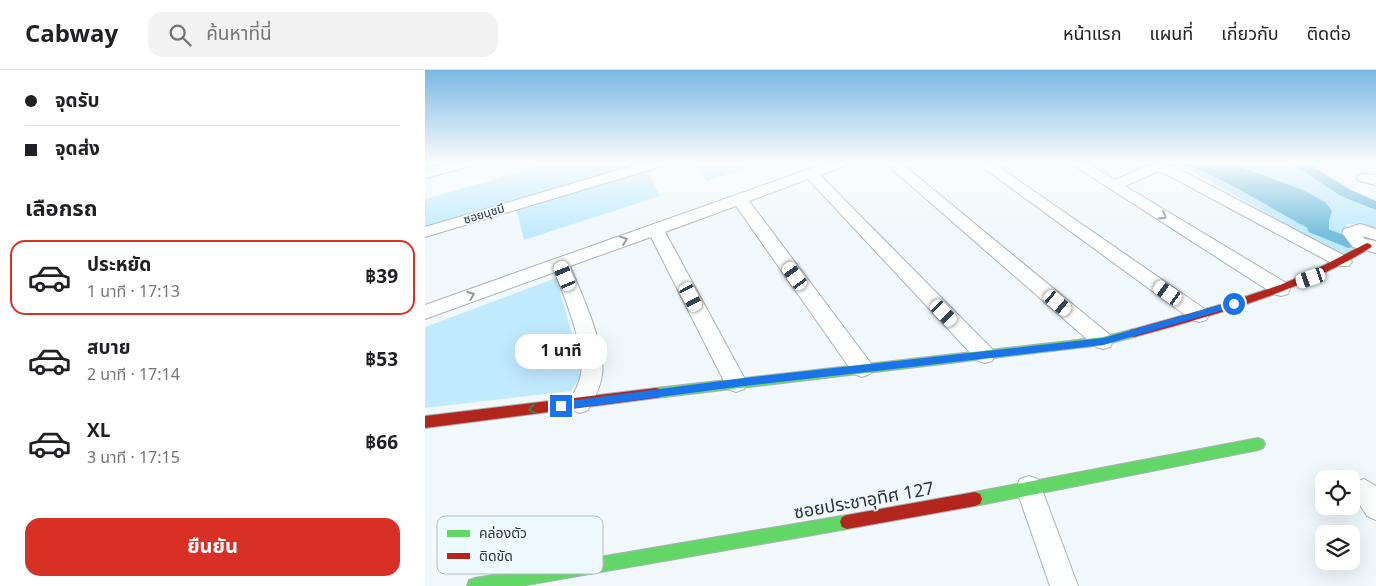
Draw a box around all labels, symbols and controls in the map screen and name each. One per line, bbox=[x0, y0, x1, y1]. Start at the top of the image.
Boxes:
search box bbox=[148, 12, 498, 57]
text: Cabway bbox=[25, 17, 118, 53]
text: ค้นหาที่นี่ bbox=[206, 20, 272, 49]
icon: search bbox=[166, 21, 194, 49]
text: หน้าแรก bbox=[1063, 21, 1121, 48]
text: แผนที่ bbox=[1149, 21, 1193, 48]
text: เกี่ยวกับ bbox=[1221, 21, 1279, 48]
text: ติดต่อ bbox=[1307, 21, 1351, 48]
text: จุดรับ bbox=[55, 87, 100, 116]
text: จุดส่ง bbox=[55, 135, 100, 164]
text: เลือกรถ bbox=[25, 193, 98, 226]
street label: ซอยนุชมี bbox=[461, 199, 507, 229]
one-way arrow bbox=[1158, 209, 1167, 219]
one-way arrow bbox=[619, 236, 627, 246]
text: ประหยัด bbox=[87, 251, 151, 280]
icon: car bbox=[27, 255, 72, 300]
car bbox=[552, 259, 577, 293]
car bbox=[780, 259, 809, 293]
text: ฿39 bbox=[365, 263, 398, 292]
car bbox=[1294, 266, 1327, 290]
car bbox=[1151, 278, 1184, 308]
text: 1 นาที · 17:13 bbox=[87, 280, 180, 304]
car bbox=[677, 280, 704, 314]
car bbox=[1041, 288, 1074, 318]
one-way arrow bbox=[466, 291, 475, 301]
route start bbox=[1223, 293, 1245, 315]
car bbox=[928, 297, 959, 329]
text: สบาย bbox=[87, 334, 131, 363]
callout: 1 นาที bbox=[515, 334, 607, 368]
icon: car bbox=[27, 338, 72, 383]
text: 1 นาที bbox=[541, 339, 581, 363]
text: ฿53 bbox=[365, 346, 398, 375]
text: 2 นาที · 17:14 bbox=[87, 363, 180, 387]
route end bbox=[550, 395, 572, 417]
one-way arrow bbox=[527, 403, 535, 414]
text: XL bbox=[87, 417, 110, 446]
icon: car bbox=[27, 421, 72, 466]
text: ฿66 bbox=[365, 429, 398, 458]
text: 3 นาที · 17:15 bbox=[87, 446, 180, 470]
map controls bbox=[1315, 470, 1360, 570]
button: locate bbox=[1315, 470, 1360, 515]
street label: ซอยประชาอุทิศ 127 bbox=[792, 475, 936, 527]
legend bbox=[437, 516, 603, 574]
button: ยืนยัน bbox=[25, 518, 400, 576]
text: คล่องตัว bbox=[479, 523, 527, 544]
button: layers bbox=[1315, 525, 1360, 570]
text: ติดขัด bbox=[479, 546, 513, 567]

